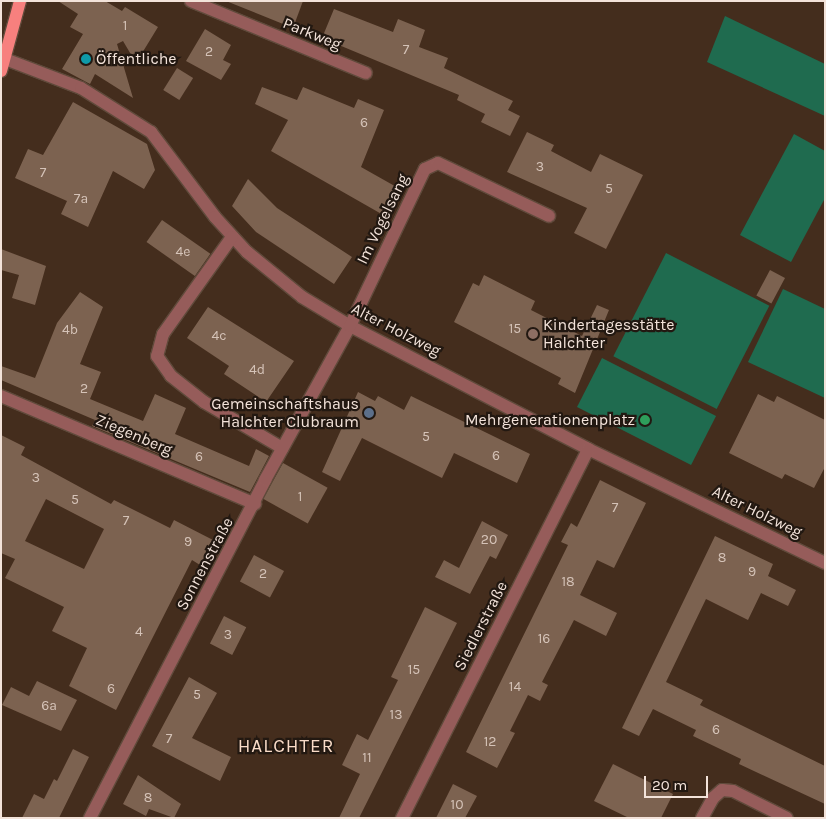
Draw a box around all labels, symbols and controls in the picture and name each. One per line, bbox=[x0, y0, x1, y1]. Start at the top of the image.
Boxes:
street label: Parkweg bbox=[280, 14, 344, 54]
house number: 1 bbox=[123, 18, 127, 34]
house number: 7 bbox=[403, 42, 409, 58]
house number: 2 bbox=[205, 44, 213, 60]
place label: Öffentliche bbox=[96, 49, 177, 69]
marker: Öffentliche bbox=[80, 53, 92, 65]
house number: 6 bbox=[360, 115, 368, 131]
house number: 3 bbox=[536, 159, 544, 175]
house number: 7 bbox=[40, 165, 46, 181]
street label: Im Vogelsang bbox=[353, 171, 413, 267]
house number: 5 bbox=[605, 181, 613, 197]
house number: 7a bbox=[74, 191, 88, 207]
house number: 4e bbox=[175, 244, 191, 260]
street label: Alter Holzweg bbox=[348, 299, 444, 361]
place label: Kindertagesstätte Halchter bbox=[543, 315, 675, 353]
house number: 15 bbox=[509, 321, 521, 337]
house number: 4b bbox=[62, 322, 78, 338]
house number: 4c bbox=[211, 328, 227, 344]
marker: Kindertagesstätte Halchter bbox=[527, 328, 539, 340]
house number: 4d bbox=[249, 362, 265, 378]
house number: 2 bbox=[80, 381, 88, 397]
place label: Gemeinschaftshaus Halchter Clubraum bbox=[211, 394, 359, 432]
marker: Gemeinschaftshaus Halchter Clubraum bbox=[363, 407, 375, 419]
street label: Ziegenberg bbox=[93, 410, 175, 460]
place label: Mehrgenerationenplatz bbox=[465, 410, 635, 430]
marker: Mehrgenerationenplatz bbox=[639, 414, 651, 426]
house number: 5 bbox=[422, 429, 430, 445]
house number: 6 bbox=[492, 448, 500, 464]
house number: 6 bbox=[195, 449, 203, 465]
house number: 3 bbox=[32, 470, 40, 486]
street label: Alter Holzweg bbox=[709, 482, 805, 542]
house number: 1 bbox=[298, 489, 302, 505]
house number: 5 bbox=[71, 492, 79, 508]
house number: 7 bbox=[612, 500, 618, 516]
house number: 7 bbox=[123, 513, 129, 529]
street label: Sonnenstraße bbox=[172, 514, 238, 614]
house number: 20 bbox=[481, 532, 497, 548]
house number: 9 bbox=[184, 534, 192, 550]
house number: 8 bbox=[718, 550, 726, 566]
house number: 9 bbox=[748, 564, 756, 580]
house number: 2 bbox=[259, 566, 267, 582]
house number: 18 bbox=[561, 574, 575, 590]
street label: Siedlerstraße bbox=[450, 578, 512, 674]
house number: 4 bbox=[135, 624, 143, 640]
house number: 3 bbox=[224, 627, 232, 643]
house number: 16 bbox=[538, 631, 550, 647]
house number: 15 bbox=[408, 662, 420, 678]
house number: 14 bbox=[509, 679, 521, 695]
house number: 6 bbox=[107, 681, 115, 697]
house number: 5 bbox=[193, 687, 201, 703]
house number: 6a bbox=[41, 698, 57, 714]
house number: 13 bbox=[390, 707, 402, 723]
house number: 6 bbox=[712, 722, 720, 738]
house number: 7 bbox=[166, 731, 172, 747]
house number: 12 bbox=[484, 734, 496, 750]
district label: HALCHTER bbox=[237, 736, 335, 758]
house number: 11 bbox=[362, 750, 372, 766]
scale bar bbox=[646, 766, 710, 798]
text: 20 m bbox=[652, 776, 687, 794]
house number: 8 bbox=[144, 790, 152, 806]
house number: 10 bbox=[451, 797, 463, 813]

